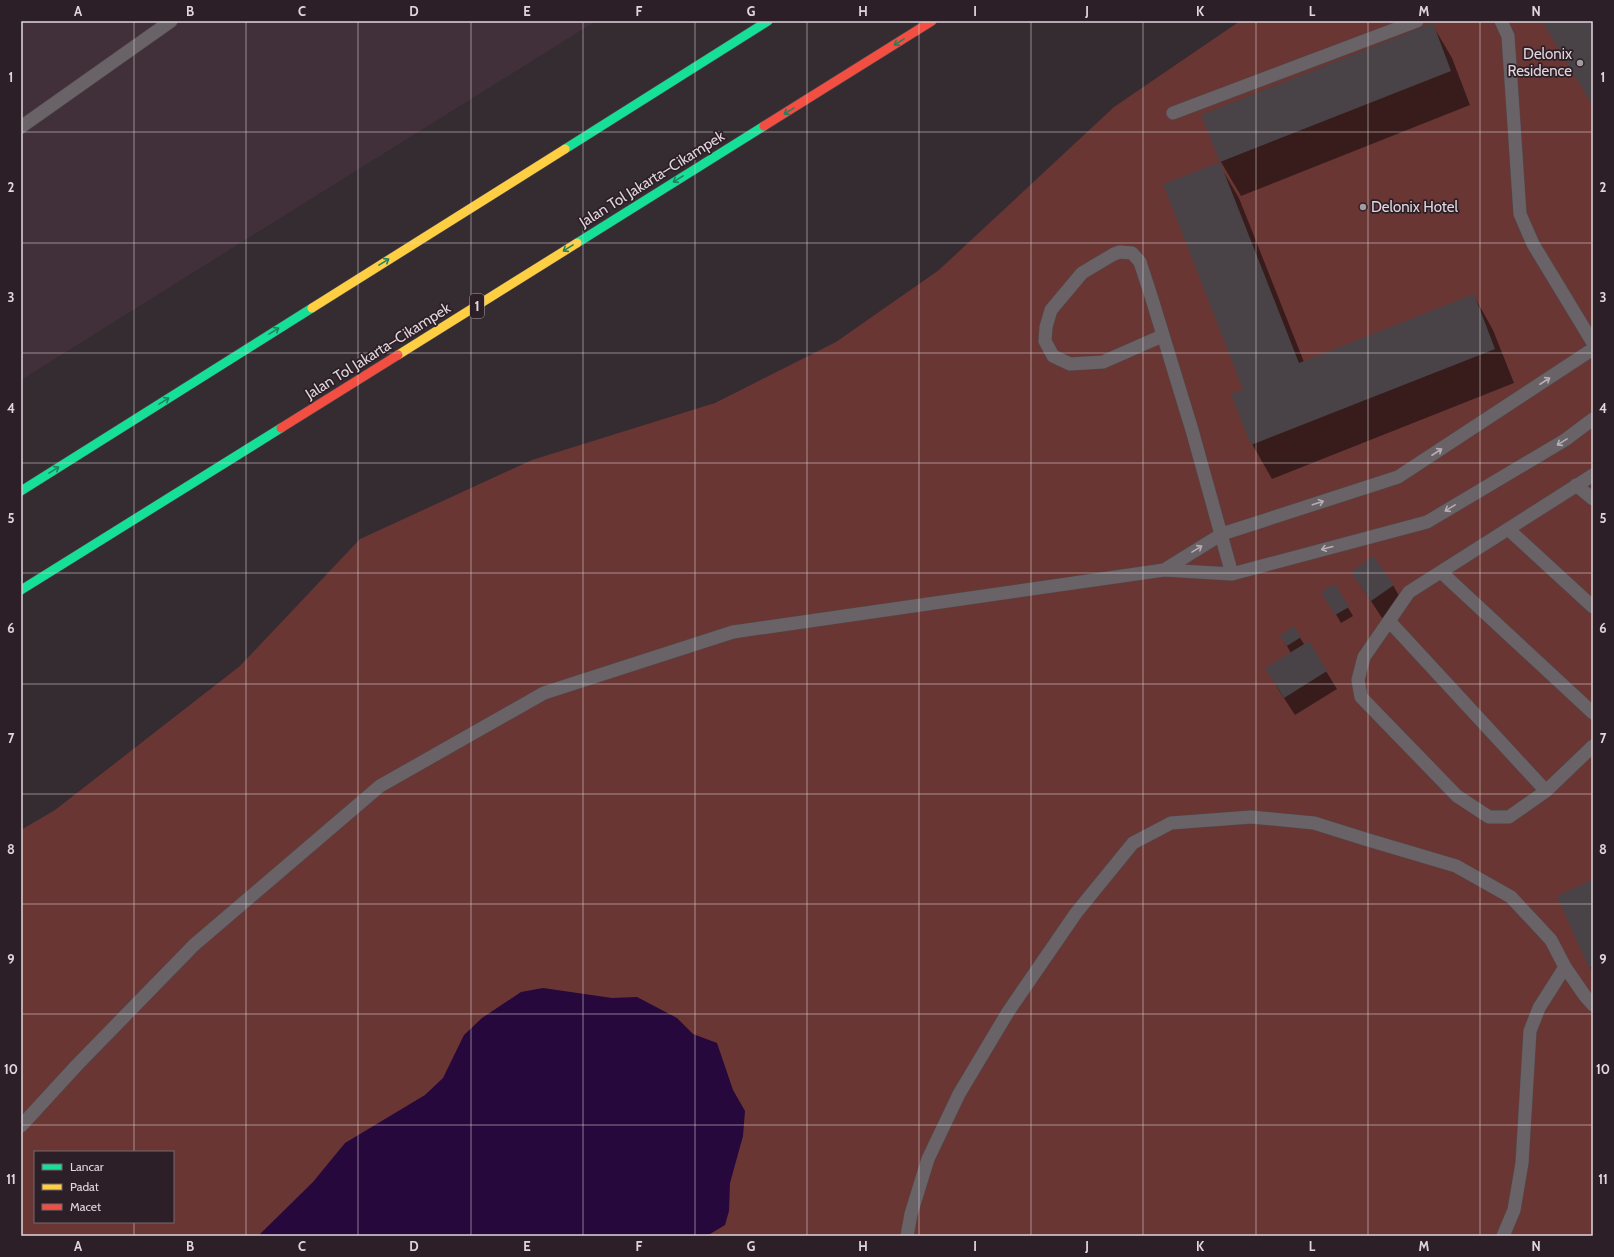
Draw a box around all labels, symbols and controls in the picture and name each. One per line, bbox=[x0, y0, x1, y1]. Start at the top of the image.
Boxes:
text: A bbox=[74, 3, 83, 19]
text: B bbox=[186, 3, 194, 19]
text: C bbox=[298, 3, 306, 19]
text: D bbox=[409, 3, 419, 19]
text: E bbox=[523, 3, 531, 19]
text: F bbox=[636, 3, 643, 19]
text: G bbox=[747, 3, 756, 19]
text: H bbox=[858, 3, 868, 19]
text: I bbox=[973, 3, 977, 19]
text: J bbox=[1084, 3, 1089, 19]
text: K bbox=[1196, 3, 1205, 19]
text: L bbox=[1309, 3, 1316, 19]
text: M bbox=[1419, 3, 1430, 19]
text: N bbox=[1531, 3, 1541, 19]
one-way arrow bbox=[893, 38, 905, 46]
place label: Delonix Residence bbox=[1507, 45, 1572, 80]
marker: Delonix Residence bbox=[1575, 58, 1585, 68]
text: 1 bbox=[9, 69, 13, 85]
text: 1 bbox=[1601, 69, 1605, 85]
one-way arrow bbox=[783, 107, 795, 115]
street label: Jalan Tol Jakarta–Cikampek bbox=[575, 127, 728, 232]
one-way arrow bbox=[673, 175, 684, 184]
text: 2 bbox=[8, 179, 15, 195]
text: 2 bbox=[1600, 179, 1607, 195]
place label: Delonix Hotel bbox=[1371, 198, 1458, 216]
marker: Delonix Hotel bbox=[1358, 202, 1368, 212]
one-way arrow bbox=[562, 245, 574, 253]
one-way arrow bbox=[378, 258, 389, 266]
text: 3 bbox=[7, 289, 15, 305]
text: 3 bbox=[1599, 289, 1607, 305]
road number: 1 bbox=[470, 294, 484, 318]
street label: Jalan Tol Jakarta–Cikampek bbox=[301, 299, 454, 404]
one-way arrow bbox=[268, 327, 280, 335]
one-way arrow bbox=[1539, 376, 1551, 384]
one-way arrow bbox=[158, 396, 170, 404]
text: 4 bbox=[7, 400, 15, 416]
text: 4 bbox=[1599, 400, 1607, 416]
one-way arrow bbox=[1557, 438, 1568, 446]
one-way arrow bbox=[1431, 448, 1442, 456]
one-way arrow bbox=[48, 466, 59, 474]
one-way arrow bbox=[1312, 499, 1325, 506]
one-way arrow bbox=[1444, 505, 1456, 513]
text: 5 bbox=[8, 510, 15, 526]
text: 5 bbox=[1600, 510, 1607, 526]
one-way arrow bbox=[1191, 545, 1203, 553]
one-way arrow bbox=[1321, 545, 1334, 553]
text: 6 bbox=[7, 620, 15, 636]
text: 6 bbox=[1599, 620, 1607, 636]
text: 7 bbox=[8, 730, 15, 746]
text: 7 bbox=[1600, 730, 1607, 746]
text: 8 bbox=[7, 841, 15, 857]
text: 8 bbox=[1599, 841, 1607, 857]
text: 9 bbox=[7, 951, 15, 967]
text: 9 bbox=[1599, 951, 1607, 967]
text: 10 bbox=[4, 1061, 18, 1077]
text: 10 bbox=[1596, 1061, 1610, 1077]
legend bbox=[34, 1151, 174, 1223]
text: Lancar bbox=[70, 1159, 104, 1174]
text: 11 bbox=[6, 1171, 16, 1187]
text: 11 bbox=[1598, 1171, 1608, 1187]
text: Padat bbox=[70, 1179, 99, 1194]
text: Macet bbox=[70, 1199, 101, 1214]
text: A bbox=[74, 1238, 83, 1254]
text: B bbox=[186, 1238, 194, 1254]
text: C bbox=[298, 1238, 306, 1254]
text: D bbox=[409, 1238, 419, 1254]
text: E bbox=[523, 1238, 531, 1254]
text: F bbox=[636, 1238, 643, 1254]
text: G bbox=[747, 1238, 756, 1254]
text: H bbox=[858, 1238, 868, 1254]
text: I bbox=[973, 1238, 977, 1254]
text: J bbox=[1084, 1238, 1089, 1254]
text: K bbox=[1196, 1238, 1205, 1254]
text: L bbox=[1309, 1238, 1316, 1254]
text: M bbox=[1419, 1238, 1430, 1254]
text: N bbox=[1531, 1238, 1541, 1254]

